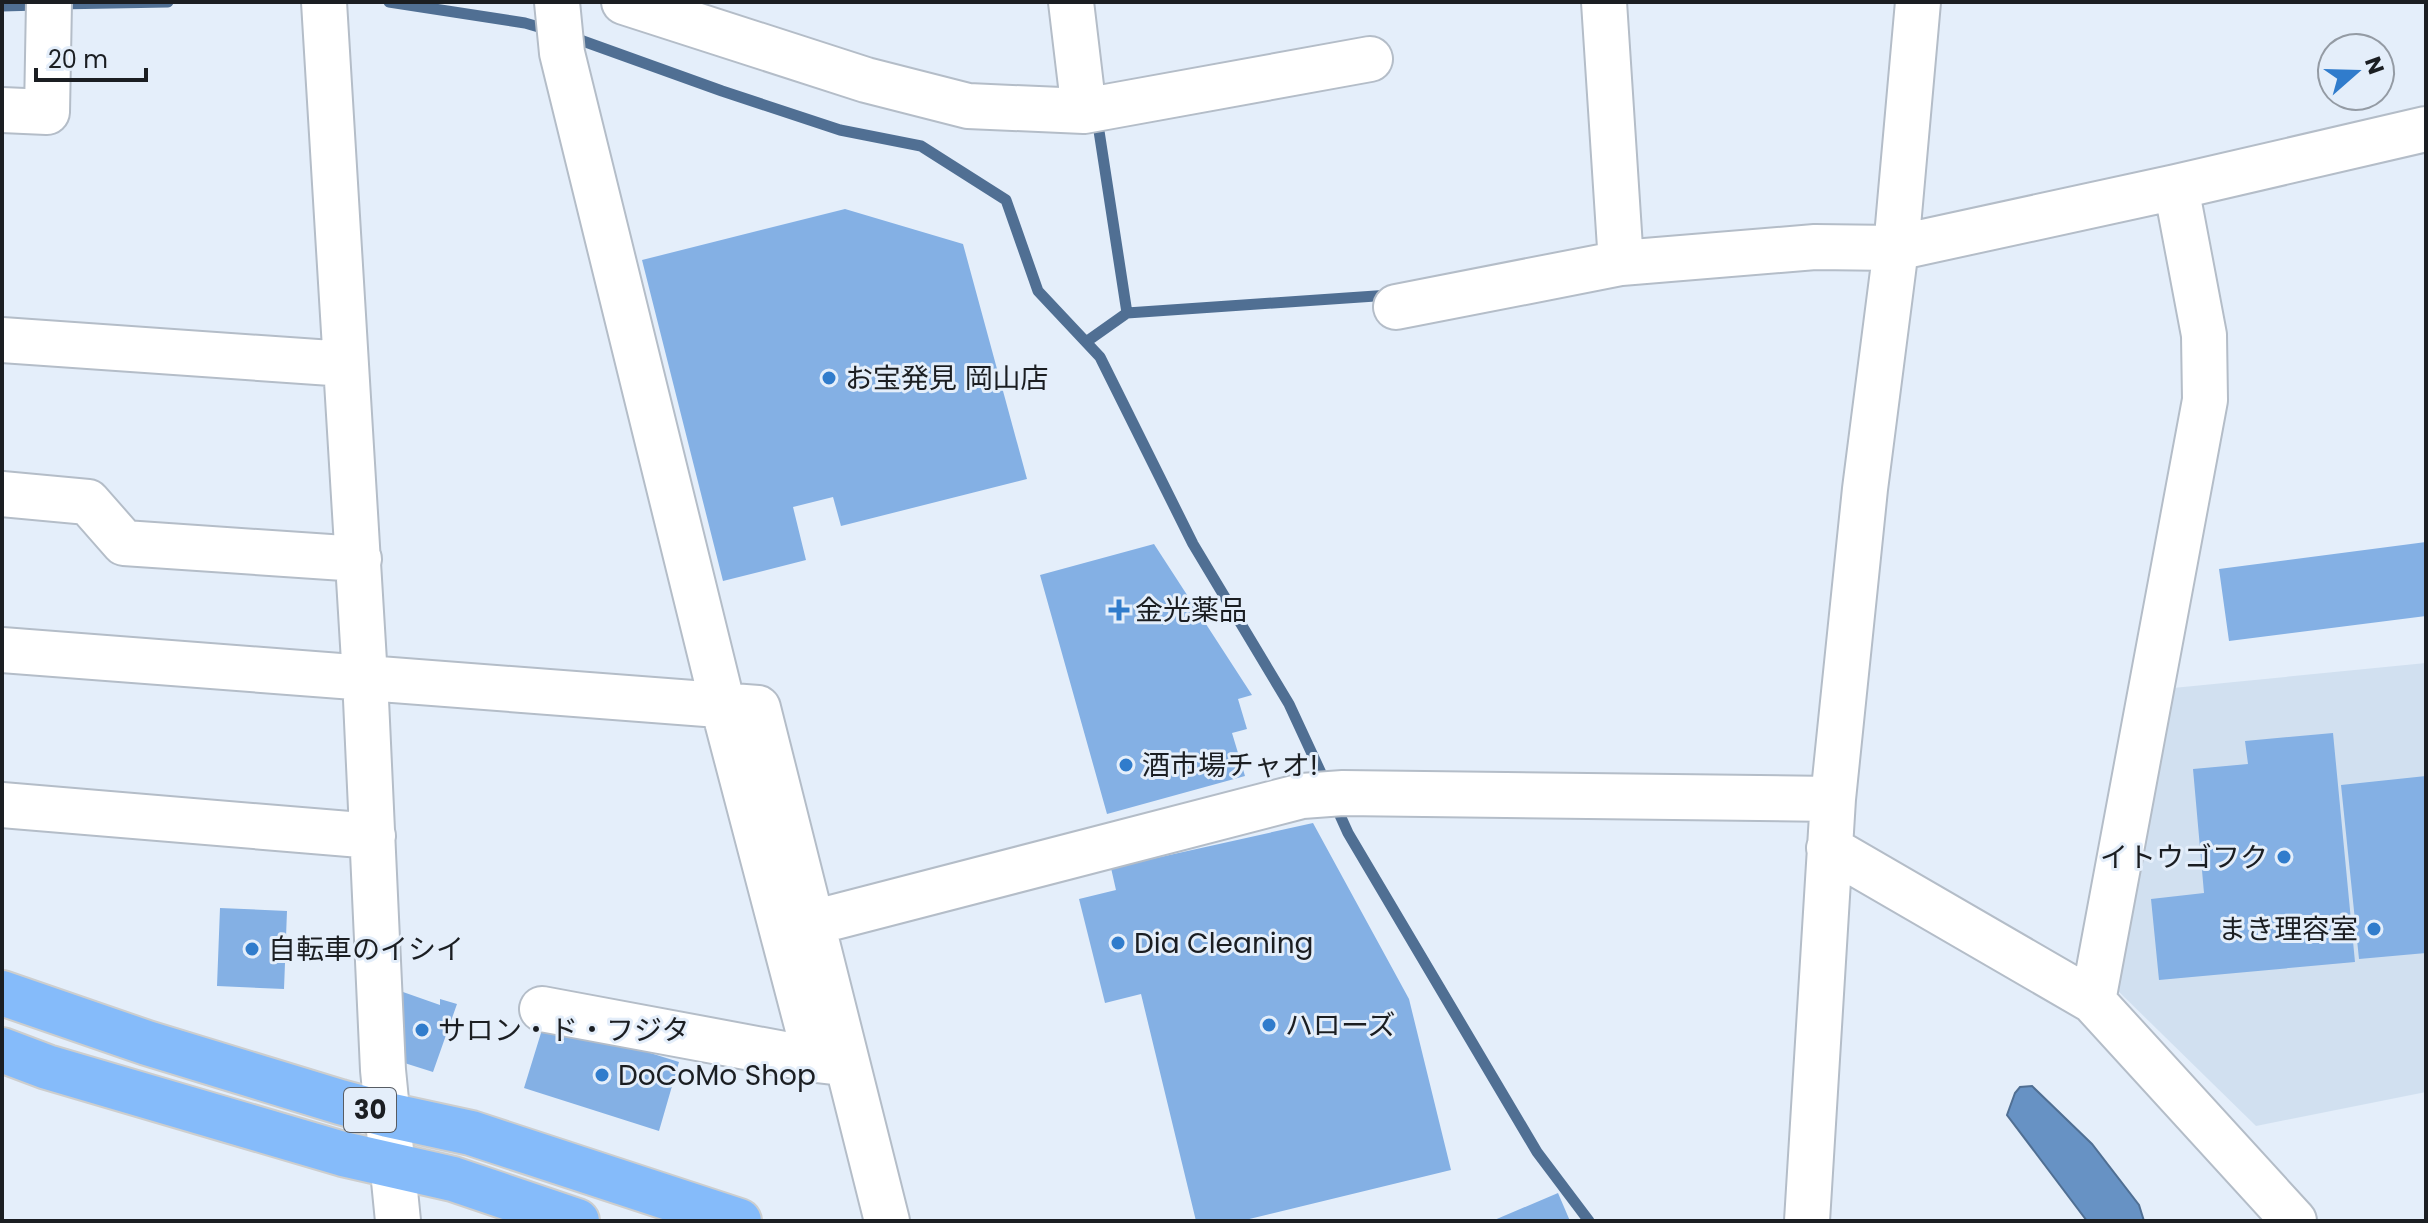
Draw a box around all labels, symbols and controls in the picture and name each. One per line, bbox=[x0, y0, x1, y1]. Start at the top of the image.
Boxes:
scale bar bbox=[36, 32, 146, 82]
north arrow bbox=[2316, 32, 2396, 112]
text: 20 m bbox=[48, 43, 108, 76]
text: N bbox=[2357, 52, 2392, 78]
place label: お宝発見 岡山店 bbox=[845, 359, 1048, 398]
marker: お宝発見 岡山店 bbox=[820, 369, 838, 387]
place label: 金光薬品 bbox=[1135, 591, 1247, 630]
marker: 金光薬品 bbox=[1110, 601, 1128, 619]
place label: 酒市場チャオ! bbox=[1142, 746, 1318, 785]
marker: 酒市場チャオ! bbox=[1117, 756, 1135, 774]
place label: イトウゴフク bbox=[2100, 838, 2268, 877]
marker: イトウゴフク bbox=[2275, 848, 2293, 866]
place label: まき理容室 bbox=[2218, 910, 2358, 949]
marker: まき理容室 bbox=[2365, 920, 2383, 938]
place label: Dia Cleaning bbox=[1134, 924, 1314, 963]
place label: 自転車のイシイ bbox=[268, 930, 464, 969]
marker: Dia Cleaning bbox=[1109, 934, 1127, 952]
marker: 自転車のイシイ bbox=[243, 940, 261, 958]
place label: ハローズ bbox=[1285, 1006, 1396, 1045]
place label: サロン・ド・フジタ bbox=[438, 1011, 689, 1050]
marker: ハローズ bbox=[1260, 1016, 1278, 1034]
marker: サロン・ド・フジタ bbox=[413, 1021, 431, 1039]
place label: DoCoMo Shop bbox=[618, 1056, 816, 1095]
marker: DoCoMo Shop bbox=[593, 1066, 611, 1084]
road number: 30 bbox=[344, 1088, 396, 1132]

